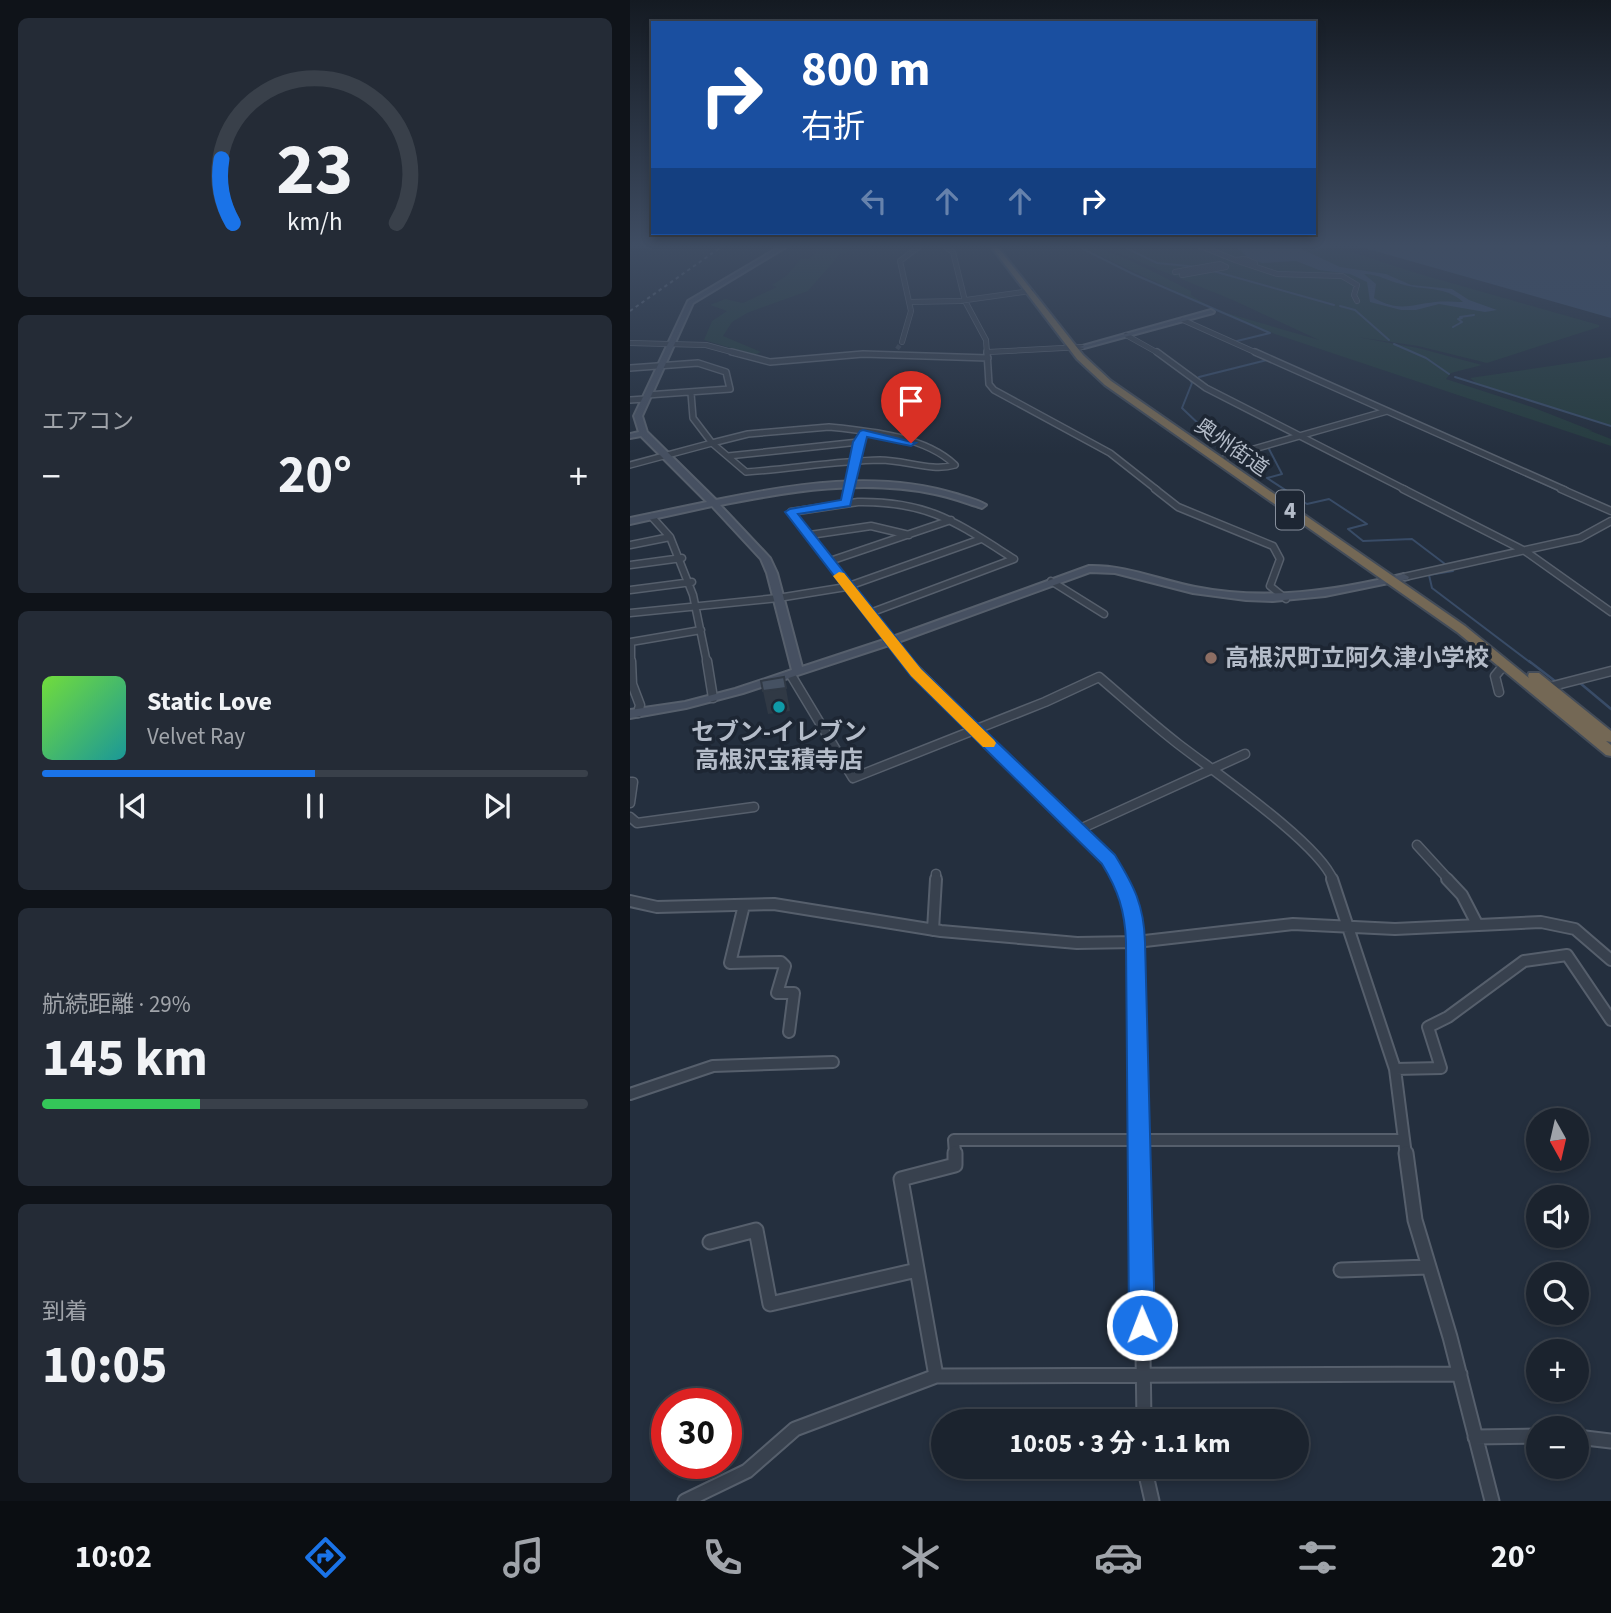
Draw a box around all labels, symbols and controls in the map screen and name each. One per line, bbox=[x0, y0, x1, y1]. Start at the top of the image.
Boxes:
text: 800 m bbox=[801, 35, 930, 105]
icon: right bbox=[686, 49, 777, 140]
text: 右折 bbox=[801, 104, 865, 150]
text: 23 bbox=[277, 119, 353, 223]
icon: left bbox=[855, 182, 893, 220]
icon: ahead bbox=[928, 182, 966, 220]
icon: ahead bbox=[1001, 182, 1039, 220]
icon: right bbox=[1074, 182, 1112, 220]
text: km/h bbox=[287, 204, 343, 240]
pin bbox=[881, 371, 941, 443]
icon: arrive bbox=[892, 382, 930, 420]
text: エアコン bbox=[42, 405, 134, 438]
street label: 奥州街道 bbox=[1189, 411, 1275, 483]
text: 20° bbox=[278, 439, 352, 513]
text: − bbox=[42, 450, 61, 504]
text: + bbox=[569, 450, 588, 504]
road number: 4 bbox=[1276, 490, 1304, 530]
place label: 高根沢町立阿久津小学校 bbox=[1225, 641, 1489, 676]
marker: 高根沢町立阿久津小学校 bbox=[1203, 650, 1219, 666]
text: Static Love bbox=[147, 683, 272, 720]
marker: セブン-イレブン 高根沢宝積寺店 bbox=[771, 699, 787, 715]
place label: セブン-イレブン 高根沢宝積寺店 bbox=[691, 715, 867, 778]
text: Velvet Ray bbox=[147, 720, 245, 753]
icon: previous bbox=[114, 787, 152, 825]
icon: pause bbox=[296, 787, 334, 825]
icon: next bbox=[478, 787, 516, 825]
text: 航続距離 · 29% bbox=[42, 988, 191, 1021]
text: 145 km bbox=[42, 1022, 208, 1096]
north arrow bbox=[1526, 1108, 1589, 1171]
map controls bbox=[1526, 1108, 1589, 1479]
button: sound bbox=[1526, 1185, 1589, 1248]
button: search bbox=[1526, 1262, 1589, 1325]
position arrow bbox=[1105, 1288, 1179, 1362]
text: 到着 bbox=[42, 1295, 88, 1328]
text: 10:05 bbox=[42, 1329, 167, 1403]
button: + bbox=[1526, 1339, 1589, 1402]
speed limit sign: 30 bbox=[651, 1388, 742, 1479]
button: − bbox=[1526, 1416, 1589, 1479]
text: 10:05 · 3 分 · 1.1 km bbox=[1009, 1425, 1231, 1462]
icon: directions bbox=[301, 1533, 350, 1582]
icon: music bbox=[499, 1533, 548, 1582]
icon: phone bbox=[698, 1533, 747, 1582]
icon: climate bbox=[896, 1533, 945, 1582]
icon: car bbox=[1094, 1533, 1143, 1582]
icon: filters bbox=[1293, 1533, 1342, 1582]
text: 10:02 bbox=[75, 1534, 152, 1580]
text: 20° bbox=[1491, 1534, 1536, 1580]

